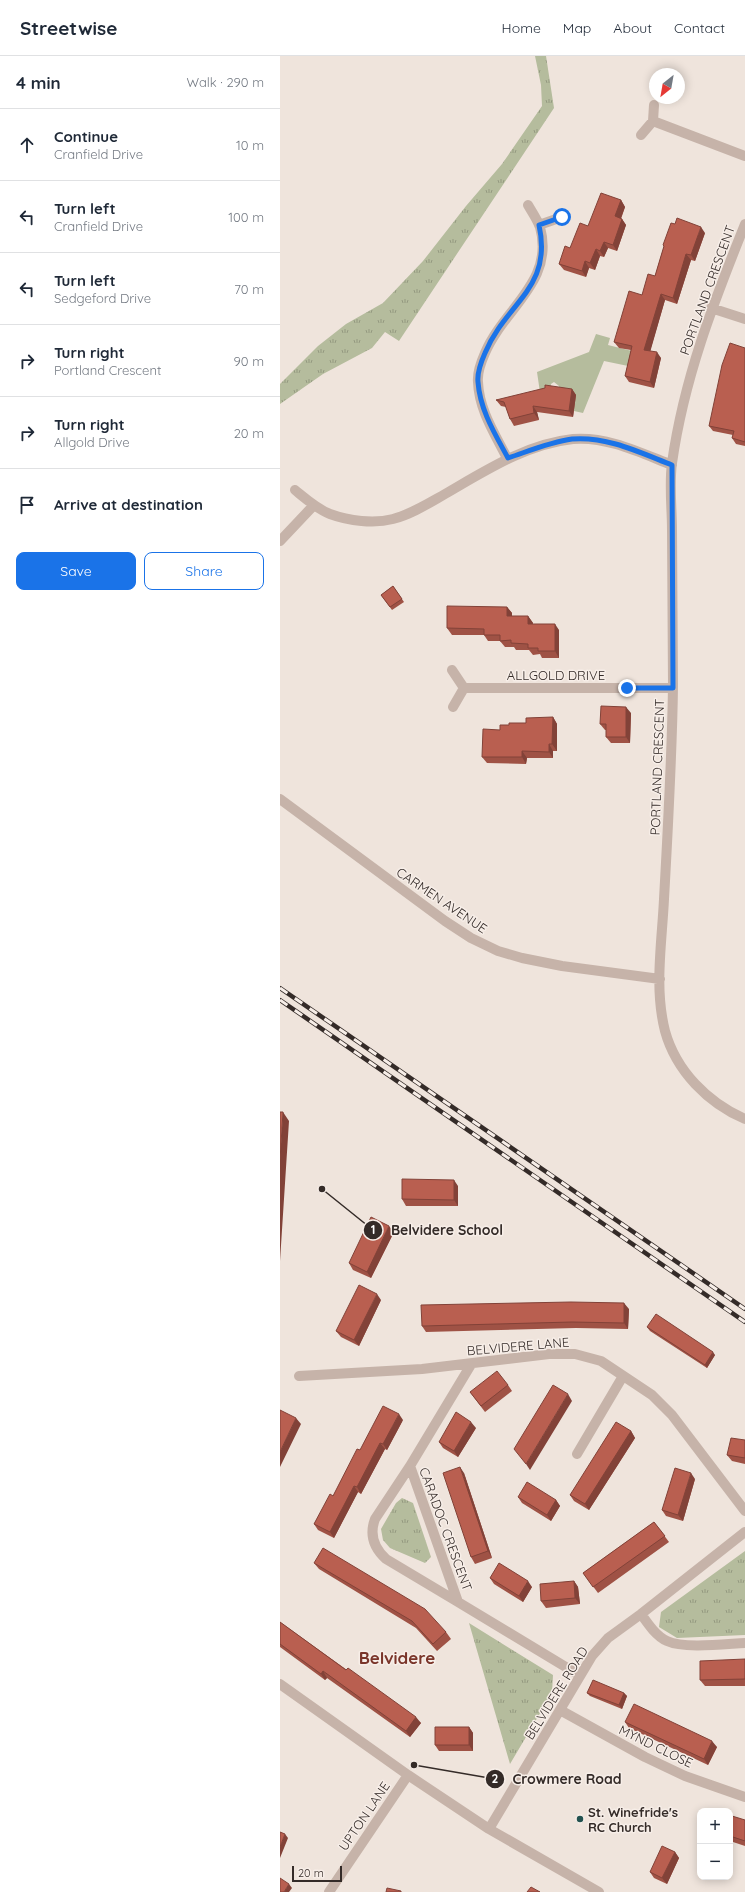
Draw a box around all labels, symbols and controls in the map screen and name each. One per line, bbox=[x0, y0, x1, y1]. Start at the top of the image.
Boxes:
text: Streetwise bbox=[20, 16, 117, 40]
text: Home bbox=[502, 19, 541, 37]
text: Map bbox=[563, 19, 591, 37]
text: About bbox=[613, 19, 652, 37]
text: Contact bbox=[674, 19, 725, 37]
north arrow bbox=[649, 68, 685, 104]
text: 4 min bbox=[16, 72, 61, 93]
text: Walk · 290 m bbox=[187, 74, 264, 90]
text: Continue bbox=[54, 127, 118, 146]
icon: ahead bbox=[16, 134, 38, 156]
text: 10 m bbox=[236, 137, 264, 153]
text: Cranfield Drive bbox=[54, 146, 143, 162]
text: Turn left bbox=[54, 199, 116, 218]
icon: left bbox=[16, 206, 38, 228]
route start bbox=[553, 208, 571, 226]
text: 100 m bbox=[228, 209, 264, 225]
text: Cranfield Drive bbox=[54, 218, 143, 234]
street label: PORTLAND CRESCENT bbox=[676, 223, 738, 357]
text: Turn left bbox=[54, 271, 116, 290]
icon: left bbox=[16, 278, 38, 300]
text: 70 m bbox=[234, 281, 264, 297]
text: Sedgeford Drive bbox=[54, 290, 151, 306]
text: Turn right bbox=[54, 343, 125, 362]
icon: right bbox=[16, 350, 38, 372]
text: 90 m bbox=[234, 353, 264, 369]
text: Portland Crescent bbox=[54, 362, 161, 378]
text: Turn right bbox=[54, 415, 125, 434]
icon: right bbox=[16, 422, 38, 444]
text: 20 m bbox=[234, 425, 264, 441]
text: Allgold Drive bbox=[54, 434, 130, 450]
icon: arrive bbox=[16, 494, 38, 516]
text: Arrive at destination bbox=[54, 495, 203, 514]
button: Save bbox=[16, 552, 136, 590]
button: Share bbox=[144, 552, 264, 590]
street label: ALLGOLD DRIVE bbox=[507, 667, 605, 683]
route end bbox=[618, 679, 636, 697]
street label: PORTLAND CRESCENT bbox=[647, 698, 667, 836]
street label: CARMEN AVENUE bbox=[394, 864, 490, 936]
callout: Belvidere School bbox=[363, 1217, 511, 1243]
text: Belvidere School bbox=[391, 1221, 503, 1239]
text: 1 bbox=[371, 1222, 375, 1237]
street label: BELVIDERE LANE bbox=[466, 1334, 570, 1358]
street label: CARADOC CRESCENT bbox=[416, 1465, 476, 1593]
street label: BELVIDERE ROAD bbox=[521, 1644, 591, 1742]
district label: Belvidere bbox=[359, 1647, 435, 1668]
street label: MYND CLOSE bbox=[616, 1721, 696, 1771]
callout: Crowmere Road bbox=[485, 1766, 630, 1792]
text: Crowmere Road bbox=[512, 1770, 622, 1788]
text: 2 bbox=[492, 1771, 499, 1786]
street label: UPTON LANE bbox=[335, 1778, 393, 1854]
place label: St. Winefride's RC Church bbox=[588, 1804, 678, 1835]
map controls bbox=[697, 1808, 733, 1880]
button: + bbox=[697, 1808, 733, 1844]
marker: St. Winefride's RC Church bbox=[575, 1814, 585, 1824]
button: − bbox=[697, 1844, 733, 1880]
scale bar bbox=[292, 1864, 342, 1883]
text: 20 m bbox=[298, 1866, 324, 1880]

